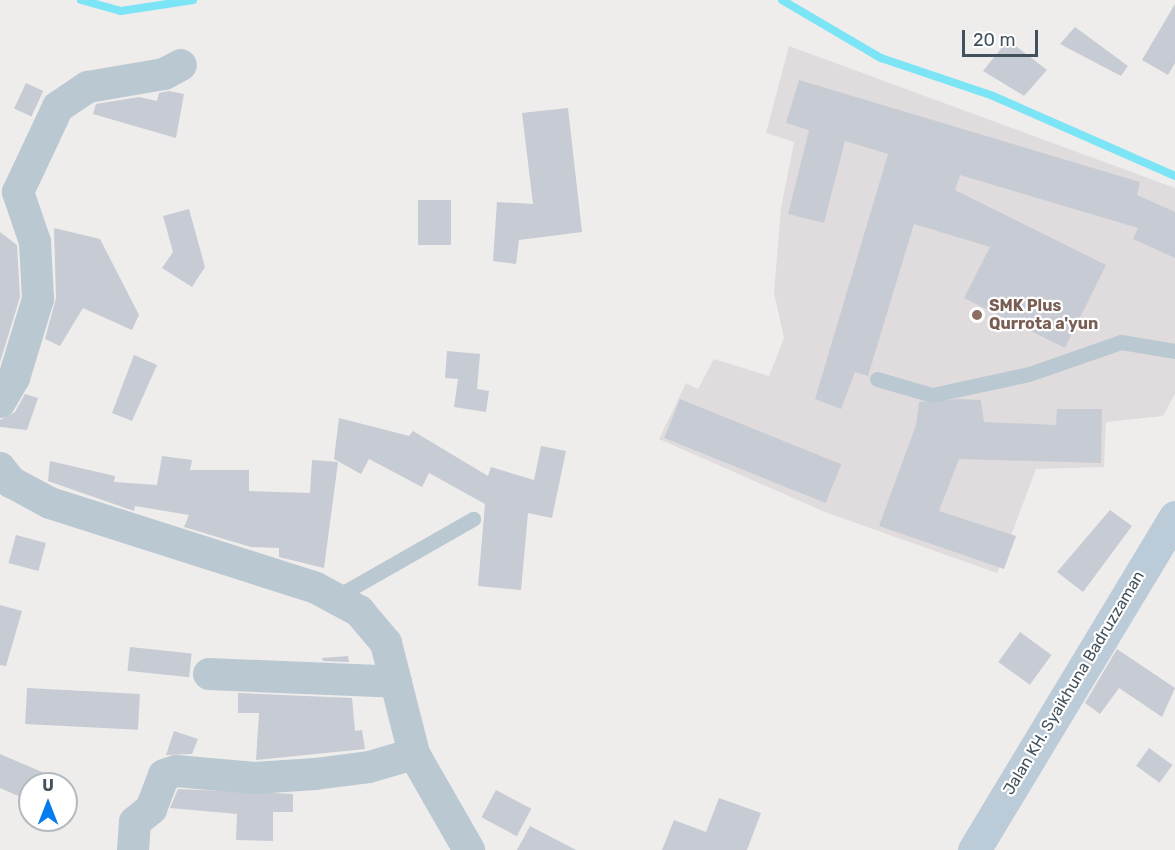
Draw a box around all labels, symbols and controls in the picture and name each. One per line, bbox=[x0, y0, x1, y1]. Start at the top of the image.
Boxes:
scale bar bbox=[965, 18, 1042, 56]
text: 20 m bbox=[973, 29, 1015, 51]
place label: SMK Plus Qurrota a'yun bbox=[989, 296, 1098, 334]
marker: SMK Plus Qurrota a'yun bbox=[970, 308, 984, 322]
street label: Jalan KH. Syaikhuna Badruzzaman bbox=[999, 567, 1149, 799]
north arrow bbox=[18, 772, 78, 832]
text: U bbox=[42, 776, 54, 795]

